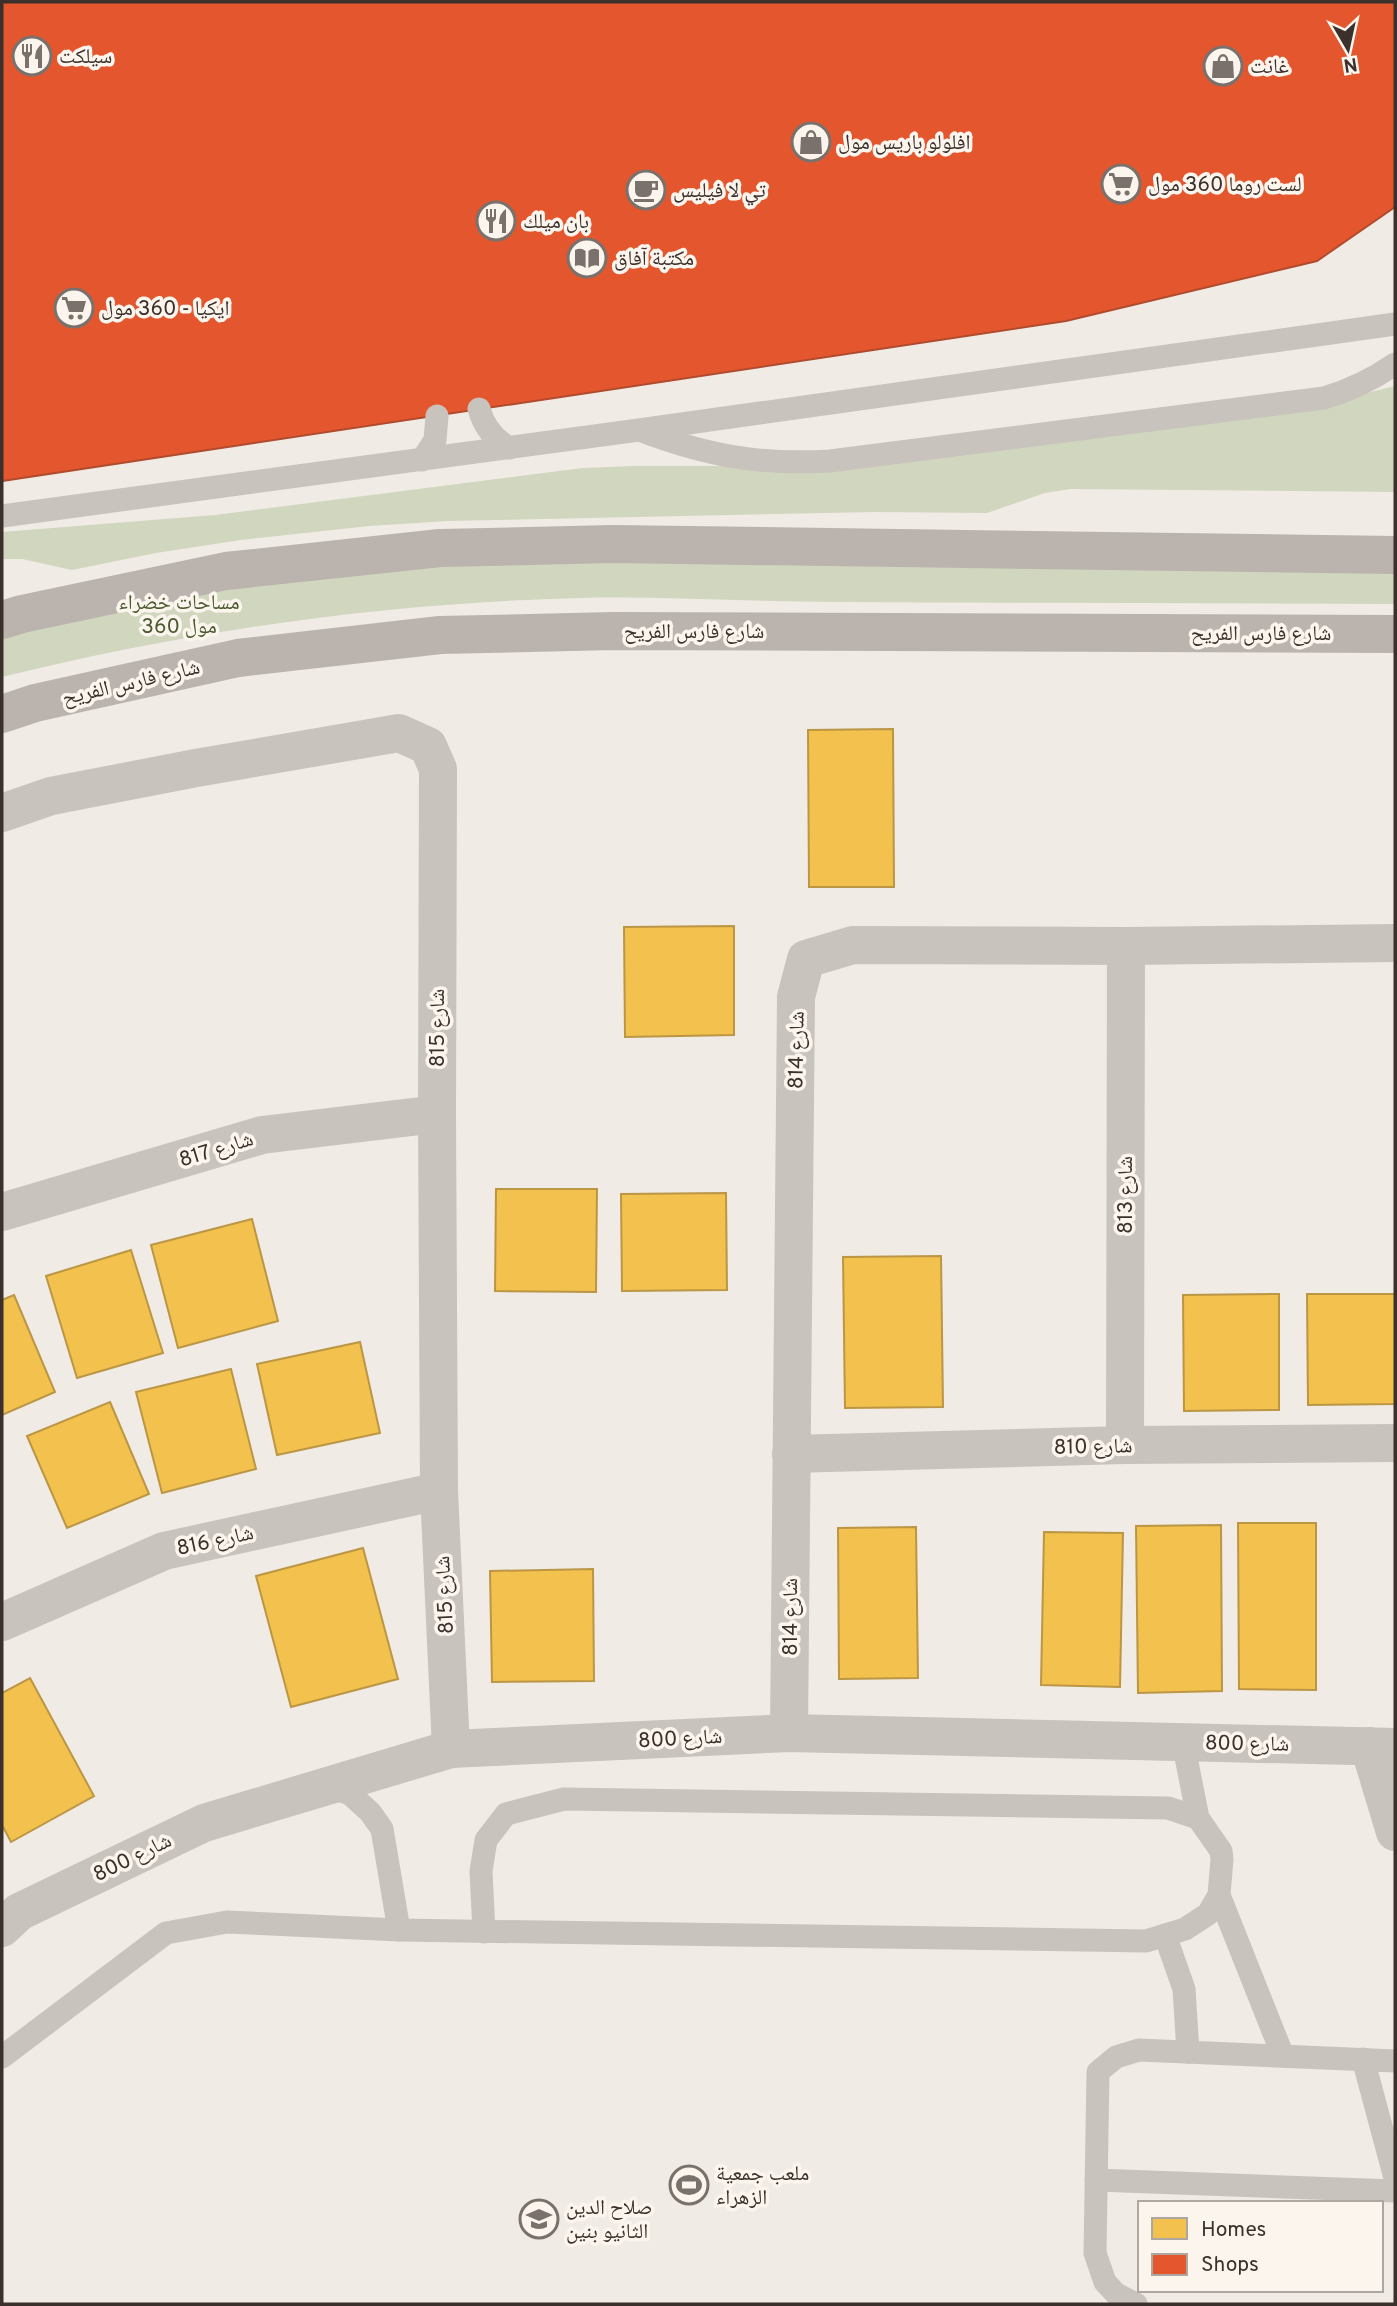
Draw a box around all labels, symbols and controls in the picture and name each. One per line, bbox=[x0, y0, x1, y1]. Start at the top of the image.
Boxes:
north arrow bbox=[1313, 14, 1383, 84]
restaurant icon: سيلكت bbox=[11, 35, 53, 77]
place label: سيلكت bbox=[59, 44, 112, 71]
shop icon: غانت bbox=[1202, 45, 1244, 87]
text: N bbox=[1342, 51, 1359, 77]
place label: غانت bbox=[1250, 54, 1289, 81]
shop icon: افلولو باريس مول bbox=[790, 121, 832, 163]
place label: افلولو باريس مول bbox=[838, 130, 971, 157]
supermarket icon: لست روما 360 مول bbox=[1100, 163, 1142, 205]
cafe icon: تي لا فيليس bbox=[625, 169, 667, 211]
place label: لست روما 360 مول bbox=[1148, 172, 1302, 199]
place label: تي لا فيليس bbox=[673, 178, 766, 206]
restaurant icon: بان ميلك bbox=[475, 200, 517, 242]
place label: بان ميلك bbox=[523, 209, 589, 236]
library icon: مكتبة آفاق bbox=[566, 237, 608, 279]
place label: مكتبة آفاق bbox=[614, 246, 694, 273]
supermarket icon: ايكيا - 360 مول bbox=[53, 287, 95, 329]
place label: ايكيا - 360 مول bbox=[101, 296, 229, 323]
park label: مساحات خضراء 360 مول bbox=[119, 590, 239, 641]
street label: شارع فارس الفريح bbox=[624, 619, 764, 646]
street label: شارع فارس الفريح bbox=[1191, 621, 1331, 648]
street label: شارع فارس الفريح bbox=[60, 654, 203, 712]
street label: شارع 815 bbox=[425, 989, 452, 1067]
street label: شارع 814 bbox=[783, 1011, 812, 1089]
street label: شارع 817 bbox=[176, 1126, 257, 1175]
street label: شارع 813 bbox=[1113, 1156, 1140, 1234]
street label: شارع 810 bbox=[1053, 1433, 1133, 1462]
street label: شارع 816 bbox=[174, 1520, 256, 1563]
street label: شارع 815 bbox=[430, 1555, 461, 1635]
street label: شارع 814 bbox=[778, 1578, 805, 1656]
street label: شارع 800 bbox=[637, 1724, 723, 1755]
street label: شارع 800 bbox=[1205, 1730, 1289, 1759]
street label: شارع 800 bbox=[89, 1828, 176, 1889]
place label: ملعب جمعية الزهراء bbox=[716, 2161, 809, 2212]
sports icon: ملعب جمعية الزهراء bbox=[668, 2164, 710, 2206]
place label: صلاح الدين الثانيو بنين bbox=[566, 2195, 653, 2246]
school or university icon: صلاح الدين الثانيو بنين bbox=[518, 2198, 560, 2240]
legend bbox=[1138, 2201, 1383, 2292]
text: Homes bbox=[1201, 2217, 1266, 2244]
text: Shops bbox=[1201, 2252, 1259, 2279]

